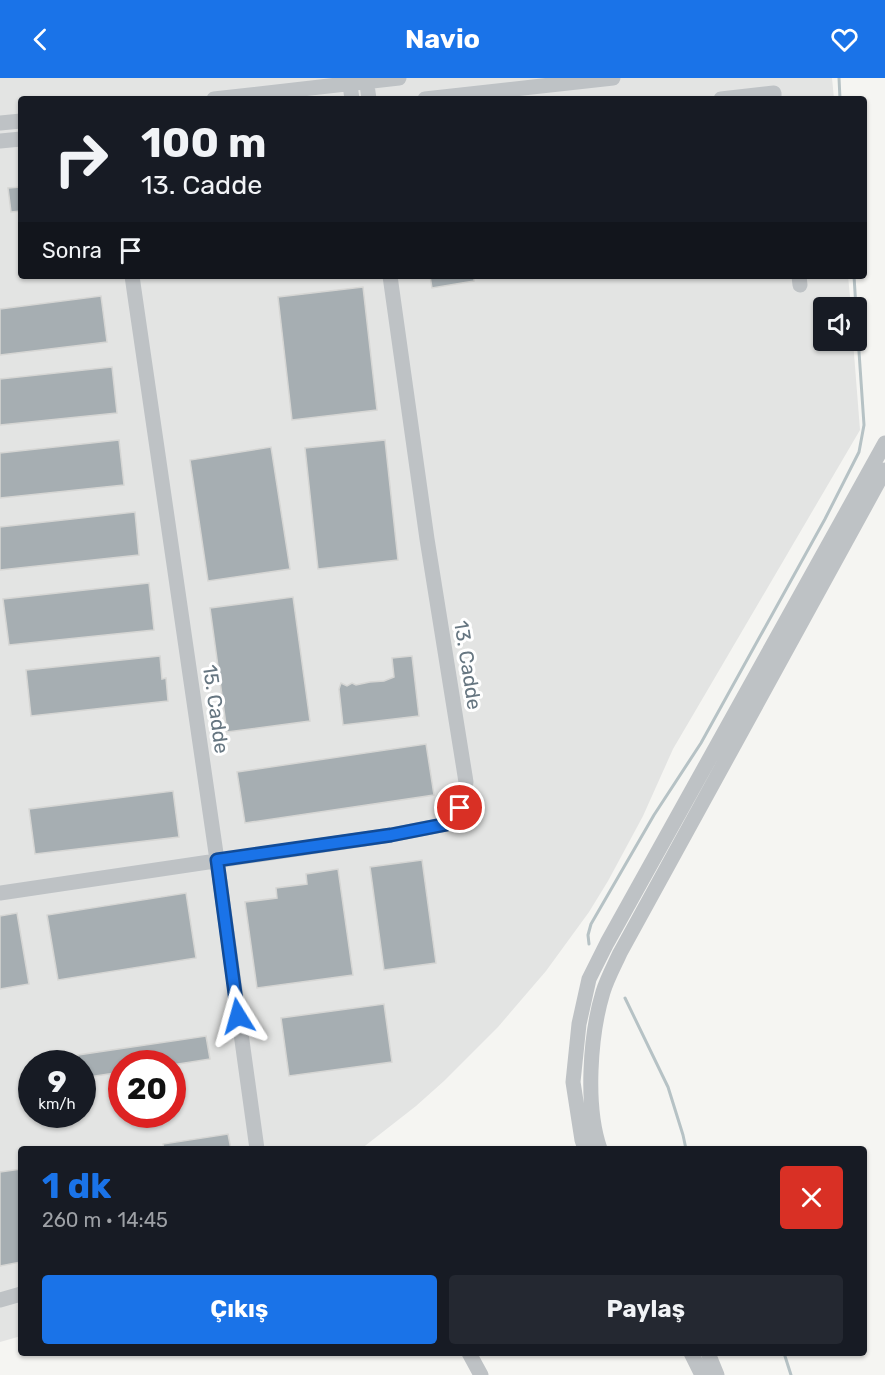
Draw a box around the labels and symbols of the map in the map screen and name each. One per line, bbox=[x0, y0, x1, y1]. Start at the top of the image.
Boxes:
street label: 13. Cadde bbox=[449, 619, 487, 711]
street label: 15. Cadde bbox=[198, 663, 234, 755]
pin bbox=[434, 782, 485, 833]
position arrow bbox=[206, 984, 270, 1048]
speed limit sign: 20 bbox=[108, 1050, 186, 1128]

